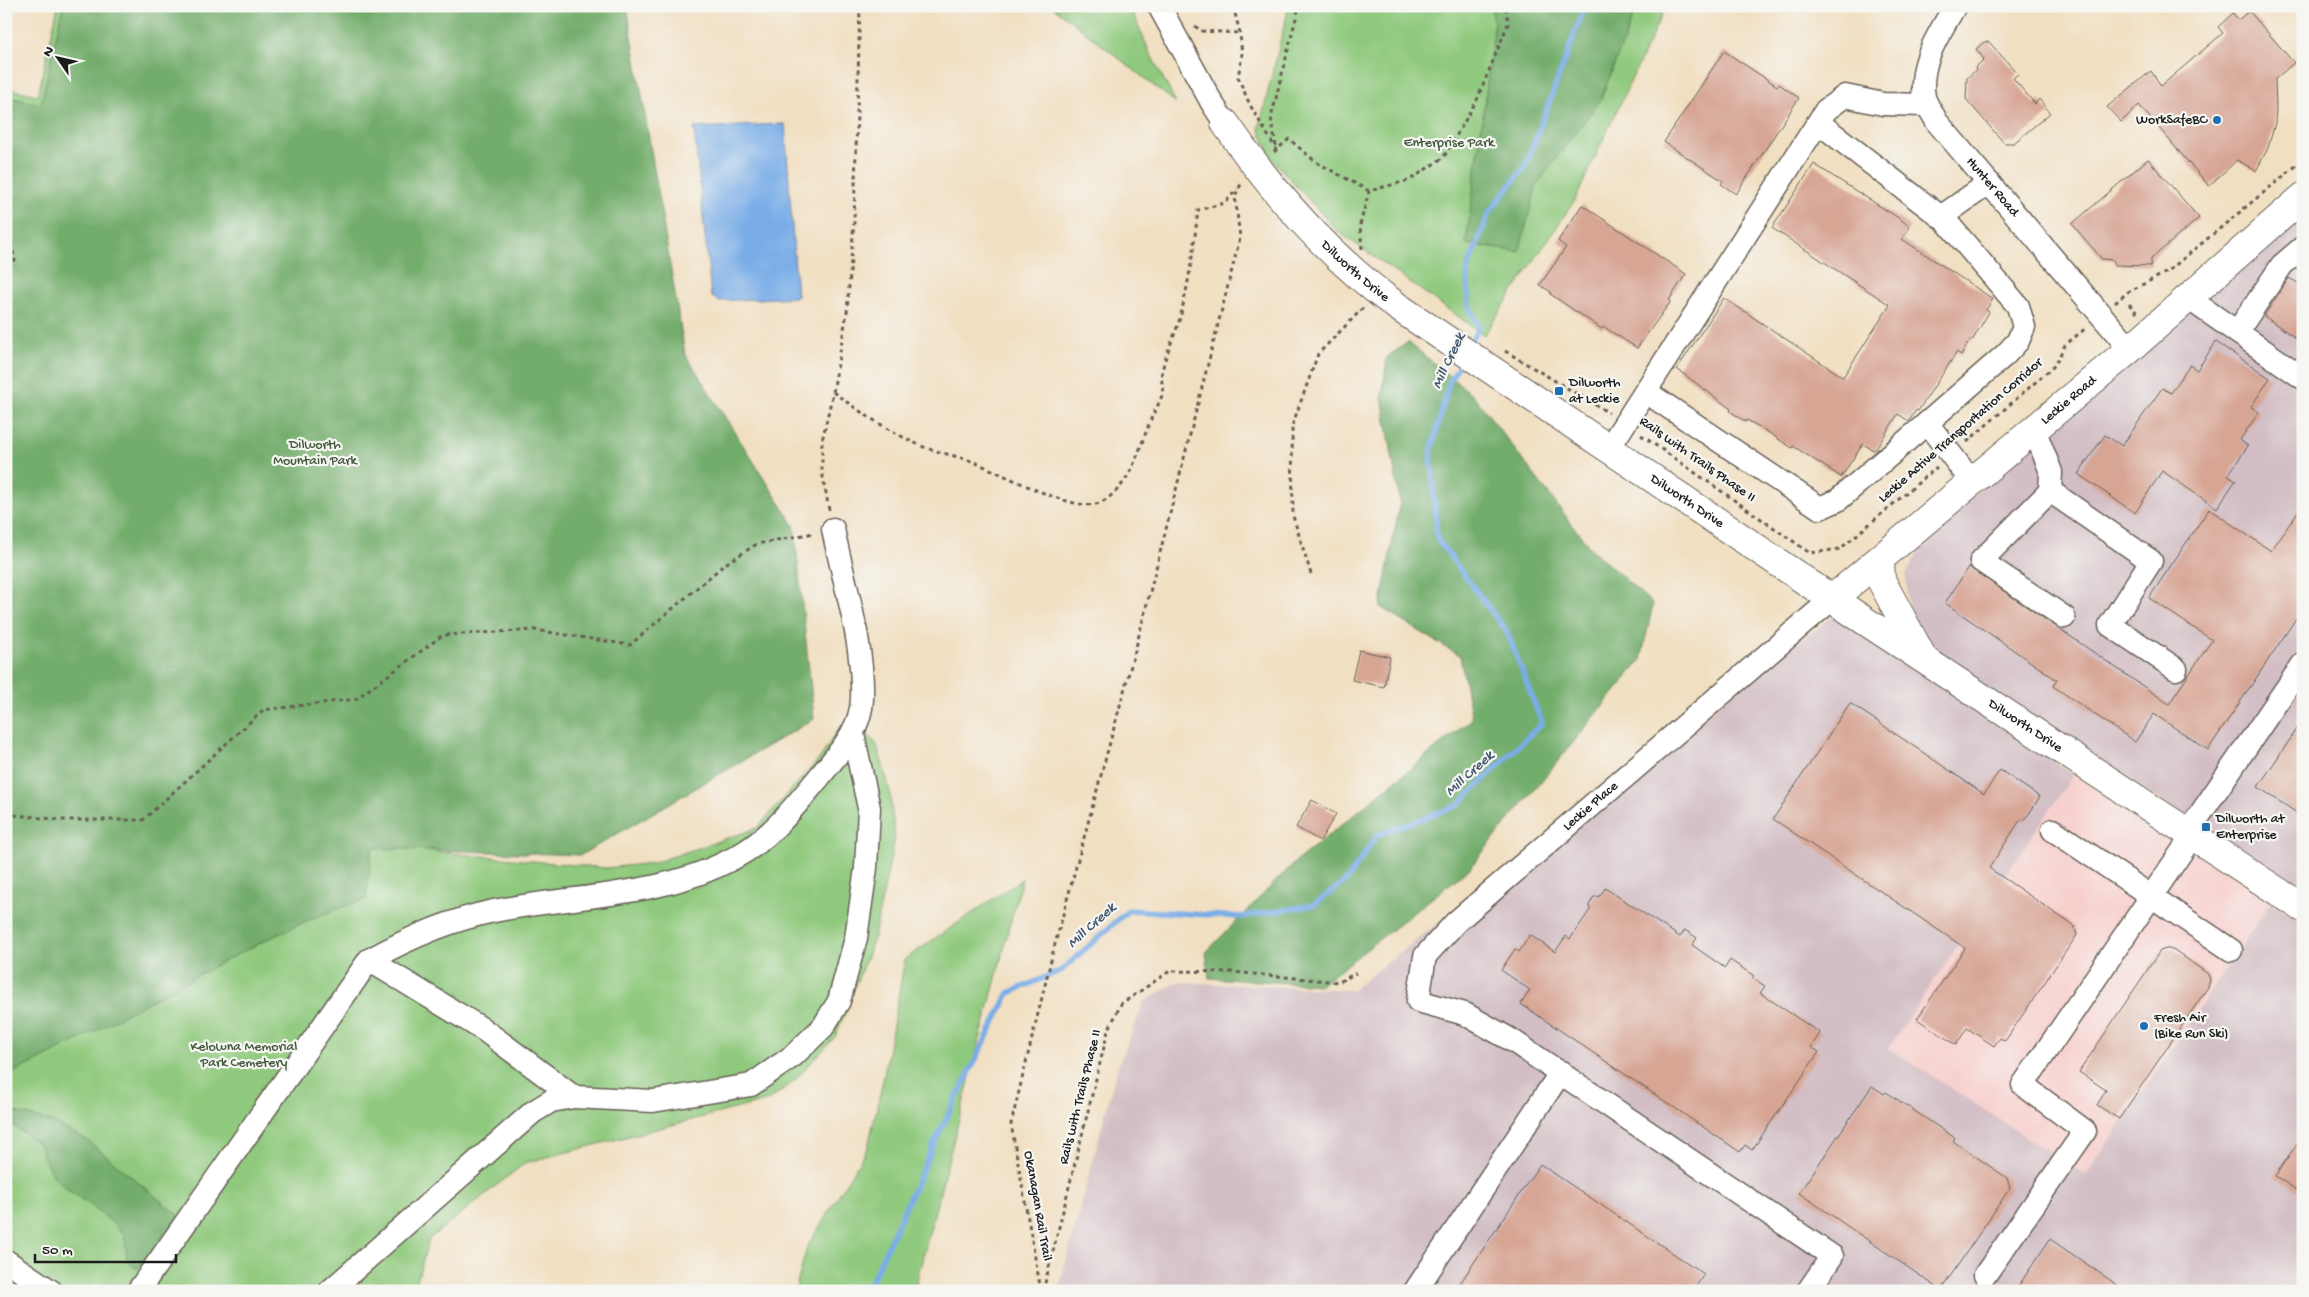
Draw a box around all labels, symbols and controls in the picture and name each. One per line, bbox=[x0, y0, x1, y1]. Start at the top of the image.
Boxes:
north arrow bbox=[32, 32, 82, 82]
text: N bbox=[40, 44, 59, 61]
place label: WorkSafeBC bbox=[2136, 112, 2208, 129]
marker: WorkSafeBC bbox=[2211, 114, 2223, 126]
park label: Enterprise Park bbox=[1404, 135, 1496, 152]
street label: Hunter Road bbox=[1962, 154, 2024, 222]
street label: Dilworth Drive bbox=[1317, 236, 1393, 306]
water label: Mill Creek bbox=[1428, 329, 1470, 392]
street label: Leckie Active Transportation Corridor bbox=[1875, 354, 2047, 507]
street label: Leckie Road bbox=[2037, 371, 2101, 429]
place label: Dilworth at Leckie bbox=[1568, 375, 1621, 408]
marker: Dilworth at Leckie bbox=[1553, 385, 1565, 397]
street label: Rails with Trails Phase II bbox=[1635, 413, 1759, 507]
park label: Dilworth Mountain Park bbox=[273, 437, 358, 470]
street label: Dilworth Drive bbox=[1646, 470, 1728, 533]
street label: Dilworth Drive bbox=[1984, 695, 2066, 757]
water label: Mill Creek bbox=[1442, 747, 1499, 801]
street label: Leckie Place bbox=[1559, 777, 1622, 835]
place label: Dilworth at Enterprise bbox=[2215, 811, 2286, 844]
marker: Dilworth at Enterprise bbox=[2200, 821, 2212, 833]
water label: Mill Creek bbox=[1064, 899, 1121, 953]
place label: Fresh Air (Bike Run Ski) bbox=[2153, 1010, 2229, 1043]
marker: Fresh Air (Bike Run Ski) bbox=[2138, 1020, 2150, 1032]
street label: Rails with Trails Phase II bbox=[1056, 1028, 1106, 1166]
park label: Kelowna Memorial Park Cemetery bbox=[191, 1039, 297, 1072]
street label: Okanagan Rail Trail bbox=[1019, 1150, 1055, 1262]
scale bar bbox=[35, 1232, 176, 1264]
text: 50 m bbox=[42, 1242, 73, 1260]

